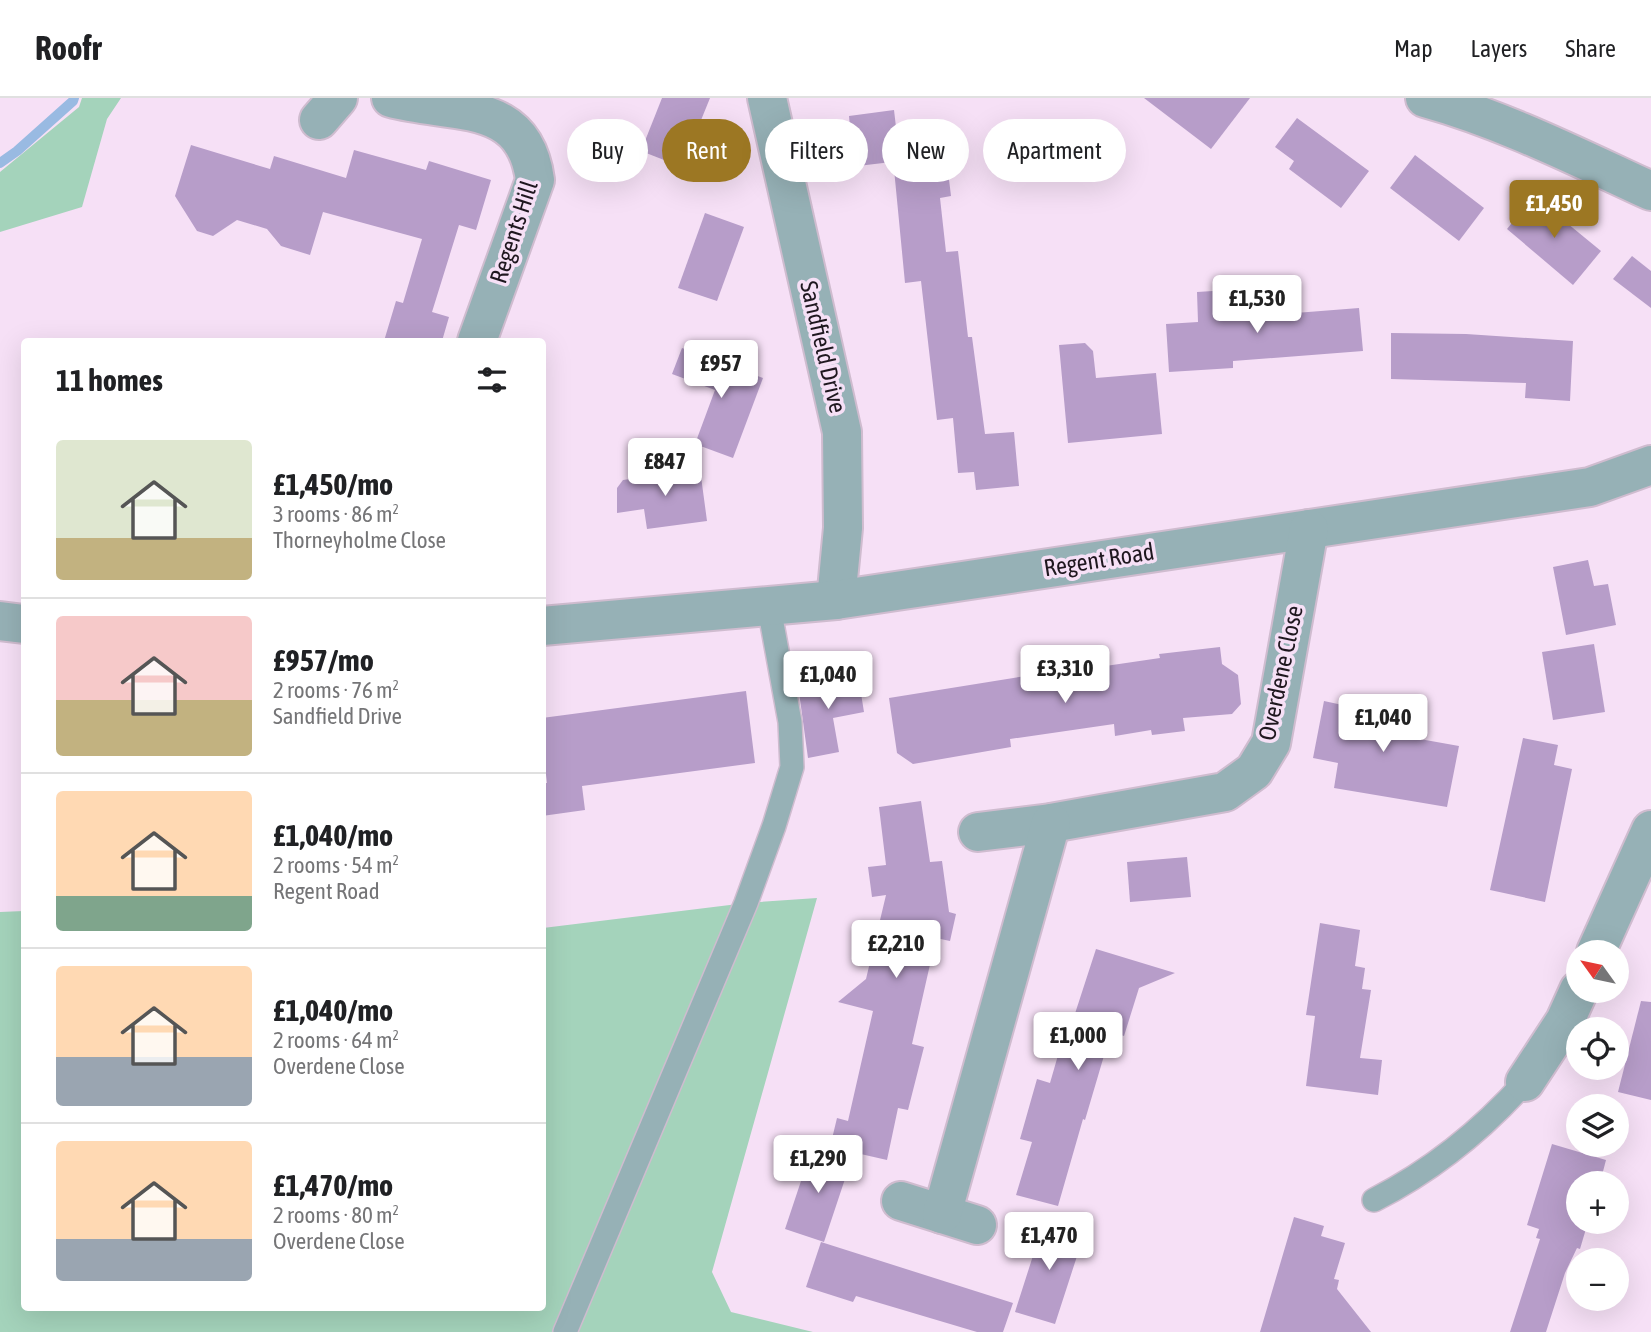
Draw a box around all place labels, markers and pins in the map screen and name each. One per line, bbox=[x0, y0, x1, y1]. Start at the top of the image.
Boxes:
pin: £1,450 bbox=[1497, 180, 1611, 240]
pin: £1,530 bbox=[1200, 275, 1314, 335]
pin: £957 bbox=[680, 341, 762, 400]
pin: £847 bbox=[624, 438, 706, 498]
pin: £3,310 bbox=[1008, 646, 1122, 705]
pin: £1,040 bbox=[771, 652, 885, 711]
pin: £1,040 bbox=[1326, 694, 1440, 754]
pin: £2,210 bbox=[839, 920, 953, 980]
pin: £1,000 bbox=[1021, 1012, 1135, 1072]
pin: £1,290 bbox=[761, 1136, 875, 1195]
pin: £1,470 bbox=[992, 1212, 1106, 1272]

